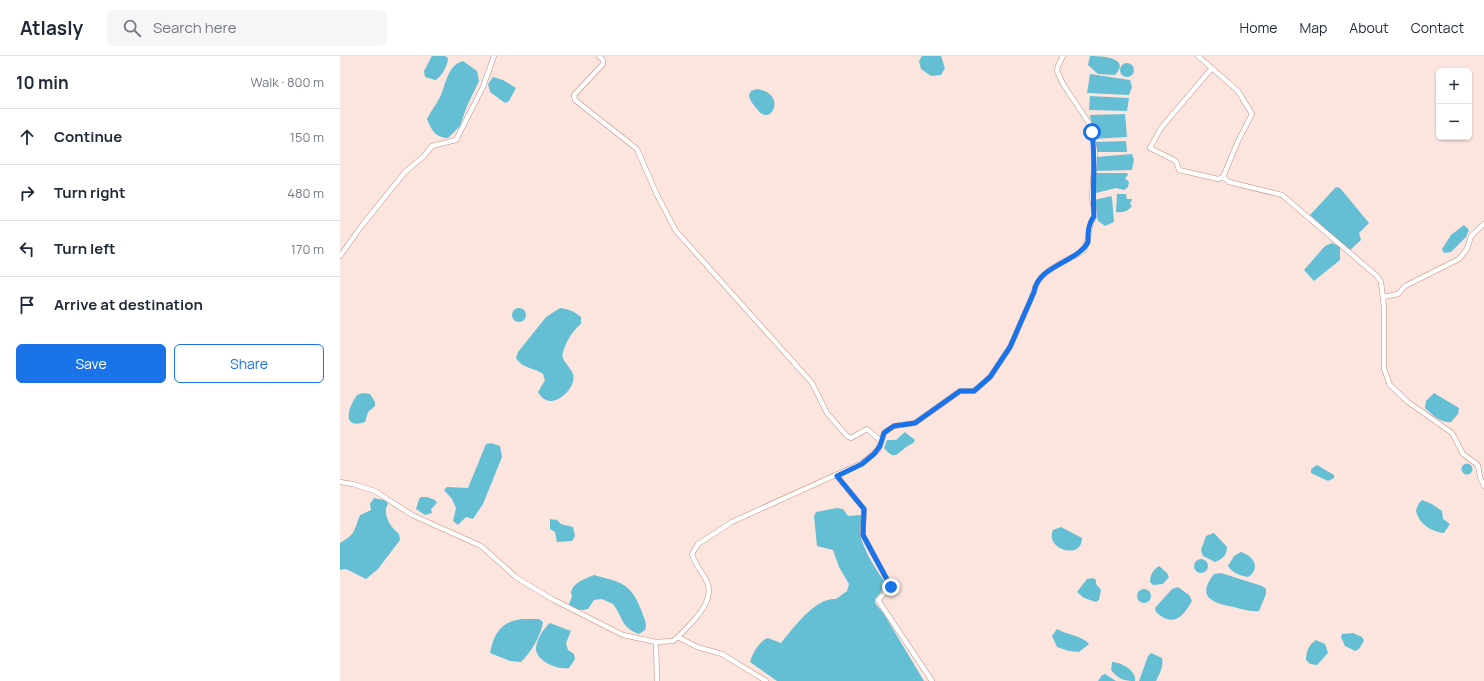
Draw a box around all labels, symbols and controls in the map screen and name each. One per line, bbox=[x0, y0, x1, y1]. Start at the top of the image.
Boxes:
search box bbox=[107, 10, 387, 46]
text: Atlasly bbox=[20, 15, 83, 41]
icon: search bbox=[121, 17, 143, 39]
text: Search here bbox=[153, 17, 236, 38]
text: Home bbox=[1240, 18, 1277, 37]
text: Map bbox=[1299, 18, 1327, 37]
text: About bbox=[1349, 18, 1389, 37]
text: Contact bbox=[1411, 18, 1464, 37]
map controls bbox=[1436, 68, 1472, 140]
button: + bbox=[1436, 68, 1472, 104]
text: 10 min bbox=[16, 71, 69, 94]
text: Walk · 800 m bbox=[251, 73, 324, 91]
button: − bbox=[1436, 104, 1472, 140]
route start bbox=[1083, 123, 1101, 141]
icon: ahead bbox=[16, 126, 38, 148]
text: Continue bbox=[54, 126, 122, 147]
text: 150 m bbox=[290, 128, 324, 146]
icon: right bbox=[16, 182, 38, 204]
text: Turn right bbox=[54, 182, 125, 203]
text: 480 m bbox=[287, 184, 324, 202]
icon: left bbox=[16, 238, 38, 260]
text: Turn left bbox=[54, 238, 116, 259]
text: 170 m bbox=[291, 240, 324, 258]
icon: arrive bbox=[16, 294, 38, 316]
text: Arrive at destination bbox=[54, 294, 203, 315]
button: Save bbox=[16, 344, 166, 383]
button: Share bbox=[174, 344, 324, 383]
route end bbox=[882, 578, 900, 596]

